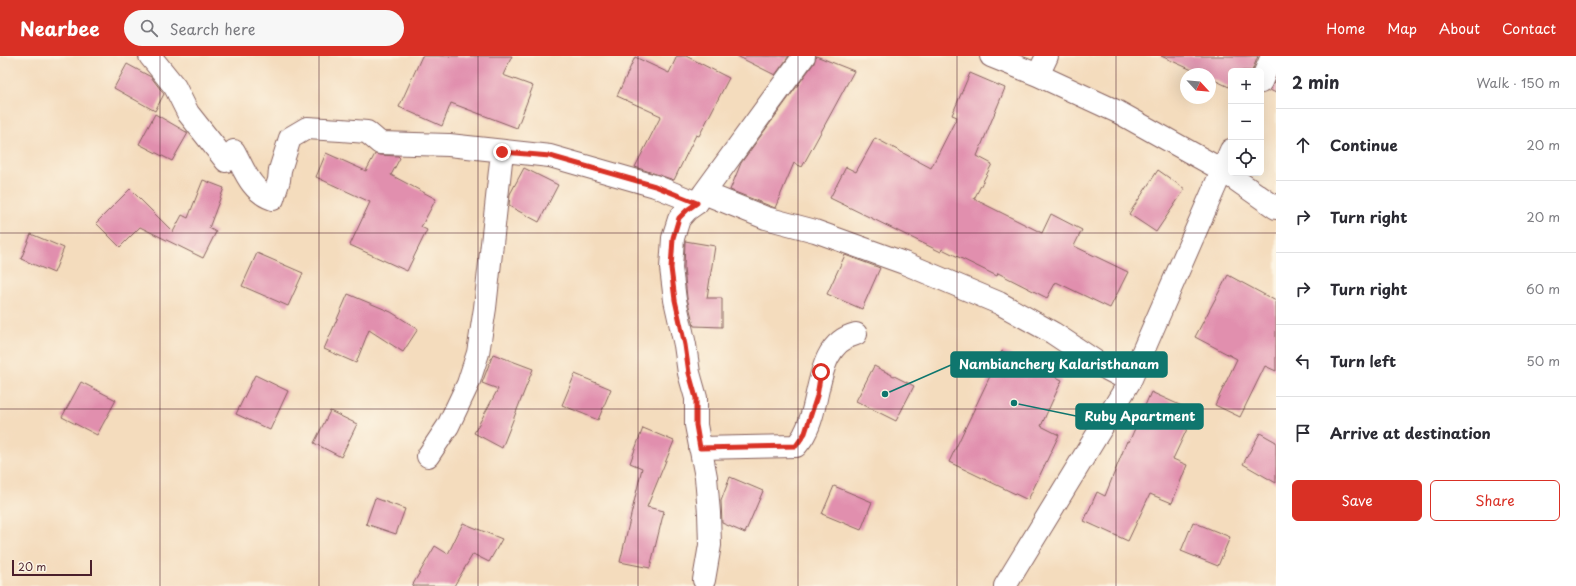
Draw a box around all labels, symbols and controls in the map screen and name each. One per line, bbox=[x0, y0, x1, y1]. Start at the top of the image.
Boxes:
search box bbox=[124, 10, 404, 46]
text: Nearbee bbox=[20, 14, 100, 42]
icon: search bbox=[138, 17, 160, 39]
text: Search here bbox=[170, 17, 255, 40]
text: Home bbox=[1326, 18, 1365, 39]
text: Map bbox=[1387, 18, 1417, 39]
text: About bbox=[1439, 18, 1480, 39]
text: Contact bbox=[1502, 18, 1556, 39]
north arrow bbox=[1180, 68, 1216, 104]
map controls bbox=[1228, 68, 1264, 176]
button: + bbox=[1228, 68, 1264, 104]
text: 2 min bbox=[1292, 69, 1339, 95]
text: Walk · 150 m bbox=[1476, 73, 1560, 92]
button: − bbox=[1228, 104, 1264, 140]
text: Continue bbox=[1330, 133, 1398, 156]
icon: ahead bbox=[1292, 134, 1314, 156]
text: 20 m bbox=[1526, 135, 1560, 154]
button: locate bbox=[1228, 140, 1264, 176]
route end bbox=[493, 143, 511, 161]
text: Turn right bbox=[1330, 205, 1407, 228]
icon: right bbox=[1292, 206, 1314, 228]
text: 20 m bbox=[1526, 207, 1560, 226]
text: Turn right bbox=[1330, 277, 1407, 300]
icon: right bbox=[1292, 278, 1314, 300]
text: 60 m bbox=[1526, 279, 1560, 298]
text: Turn left bbox=[1330, 349, 1396, 372]
icon: left bbox=[1292, 350, 1314, 372]
text: 50 m bbox=[1526, 351, 1560, 370]
callout: Nambianchery Kalaristhanam bbox=[951, 352, 1167, 377]
text: Nambianchery Kalaristhanam bbox=[959, 354, 1159, 373]
route start bbox=[812, 363, 830, 381]
callout: Ruby Apartment bbox=[1076, 404, 1203, 429]
text: Ruby Apartment bbox=[1085, 406, 1196, 425]
text: Arrive at destination bbox=[1330, 421, 1491, 444]
icon: arrive bbox=[1292, 422, 1314, 444]
button: Save bbox=[1292, 480, 1422, 521]
button: Share bbox=[1430, 480, 1560, 521]
scale bar bbox=[12, 558, 92, 577]
text: 20 m bbox=[18, 558, 46, 575]

